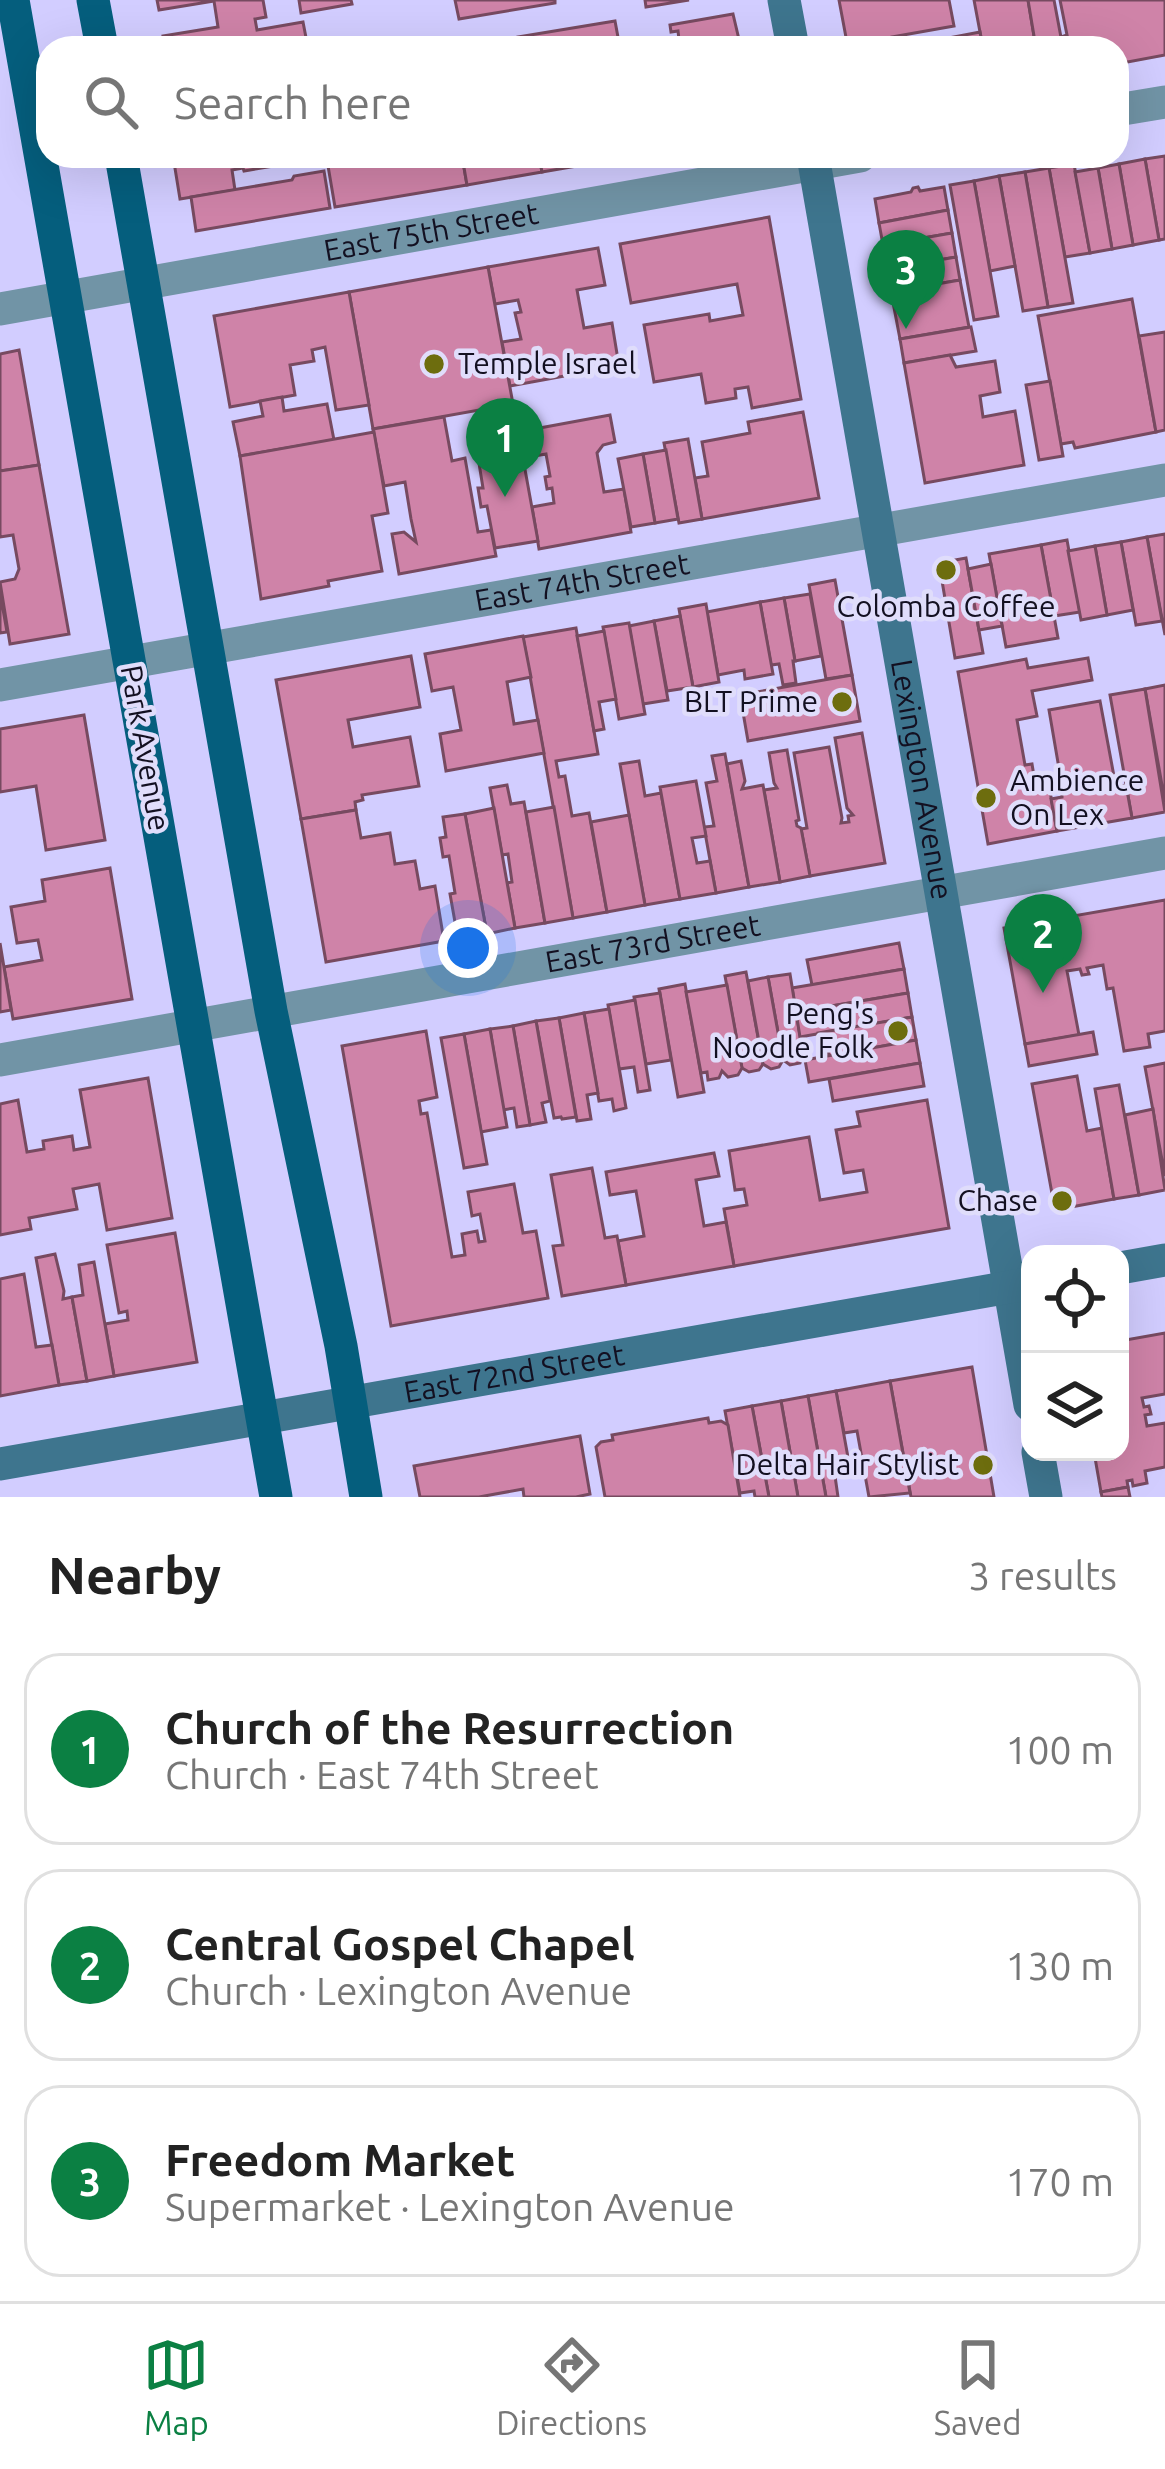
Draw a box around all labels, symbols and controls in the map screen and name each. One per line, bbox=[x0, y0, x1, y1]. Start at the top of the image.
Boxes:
search box bbox=[36, 36, 1129, 168]
icon: search bbox=[78, 69, 144, 135]
text: Search here bbox=[174, 77, 412, 128]
street label: East 75th Street bbox=[321, 195, 541, 267]
pin: 3 bbox=[867, 230, 945, 329]
place label: Temple Israel bbox=[458, 346, 637, 380]
marker: Temple Israel bbox=[421, 351, 447, 377]
pin: 1 bbox=[466, 398, 544, 497]
street label: East 74th Street bbox=[472, 546, 692, 617]
marker: Colomba Coffee bbox=[933, 557, 959, 583]
place label: Colomba Coffee bbox=[837, 589, 1055, 623]
street label: Lexington Avenue bbox=[885, 657, 960, 902]
street label: Park Avenue bbox=[115, 662, 177, 833]
place label: BLT Prime bbox=[684, 684, 818, 718]
marker: BLT Prime bbox=[829, 689, 855, 715]
place label: Ambience On Lex bbox=[1010, 763, 1144, 831]
marker: Ambience On Lex bbox=[973, 785, 999, 811]
pin: 2 bbox=[1004, 894, 1082, 993]
street label: East 73rd Street bbox=[543, 907, 763, 979]
your location bbox=[438, 918, 498, 978]
place label: Peng's Noodle Folk bbox=[712, 996, 874, 1064]
marker: Peng's Noodle Folk bbox=[885, 1018, 911, 1044]
place label: Chase bbox=[957, 1183, 1038, 1217]
marker: Chase bbox=[1049, 1188, 1075, 1214]
map controls bbox=[1021, 1245, 1129, 1461]
button: locate bbox=[1021, 1245, 1129, 1353]
street label: East 72nd Street bbox=[401, 1337, 627, 1409]
button: layers bbox=[1021, 1353, 1129, 1461]
place label: Delta Hair Stylist bbox=[736, 1447, 959, 1481]
marker: Delta Hair Stylist bbox=[970, 1452, 996, 1478]
text: Nearby bbox=[48, 1546, 221, 1604]
text: 3 results bbox=[968, 1554, 1117, 1597]
text: Church of the Resurrection bbox=[165, 1702, 734, 1753]
text: 1 bbox=[79, 1728, 101, 1771]
text: 100 m bbox=[1005, 1728, 1114, 1771]
text: Church · East 74th Street bbox=[165, 1753, 599, 1796]
text: Central Gospel Chapel bbox=[165, 1918, 635, 1969]
text: 2 bbox=[79, 1944, 101, 1987]
text: 130 m bbox=[1005, 1944, 1114, 1987]
text: Church · Lexington Avenue bbox=[165, 1969, 632, 2012]
text: Freedom Market bbox=[165, 2134, 515, 2185]
text: 3 bbox=[79, 2160, 101, 2203]
text: 170 m bbox=[1005, 2160, 1114, 2203]
text: Supermarket · Lexington Avenue bbox=[165, 2185, 735, 2228]
tab: Map bbox=[143, 2332, 209, 2441]
tab: Directions bbox=[496, 2332, 647, 2441]
tab: Saved bbox=[934, 2332, 1022, 2441]

